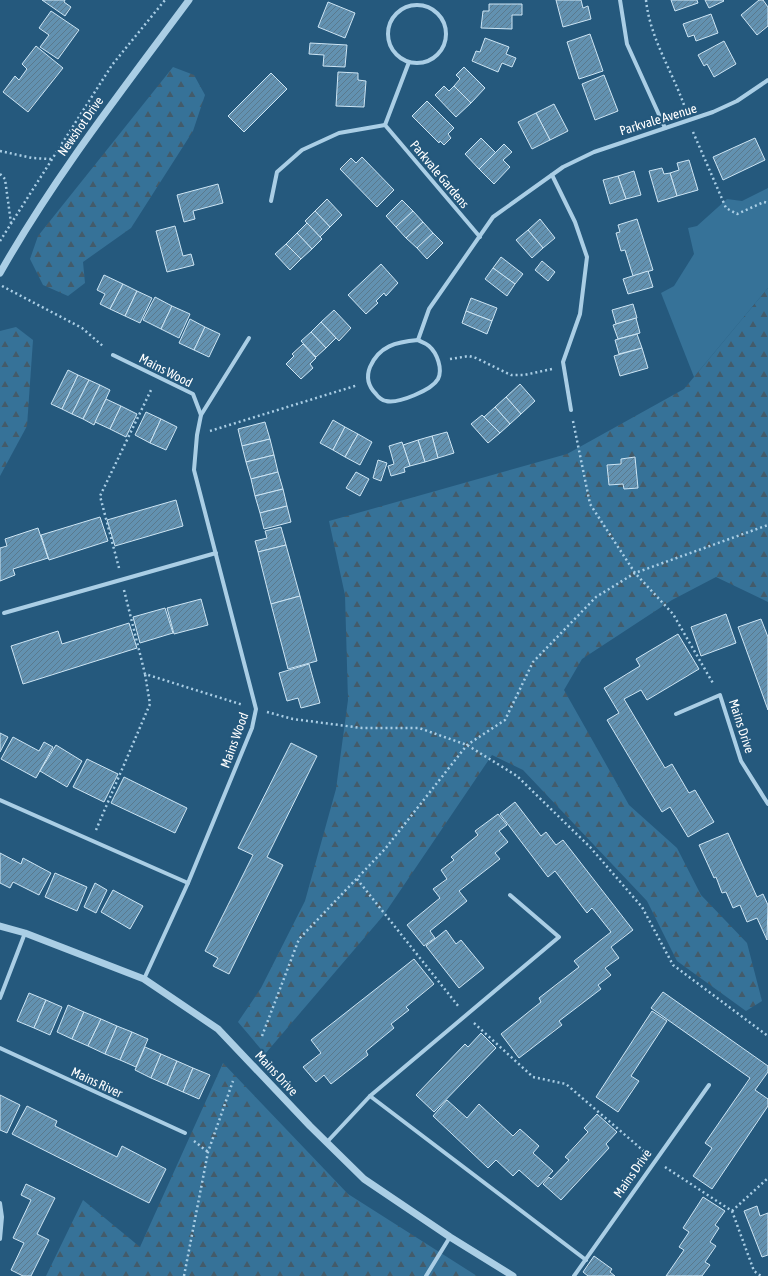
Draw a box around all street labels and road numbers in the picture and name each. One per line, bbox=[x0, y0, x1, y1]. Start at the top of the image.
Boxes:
street label: Newshot Drive bbox=[54, 94, 106, 159]
street label: Parkvale Avenue bbox=[618, 101, 699, 138]
street label: Parkvale Gardens bbox=[407, 137, 473, 212]
street label: Mains Wood bbox=[137, 351, 195, 390]
street label: Mains Drive bbox=[726, 697, 757, 755]
street label: Mains Wood bbox=[218, 710, 251, 770]
street label: Mains Drive bbox=[252, 1048, 301, 1099]
street label: Mains River bbox=[69, 1064, 125, 1101]
street label: Mains Drive bbox=[610, 1146, 655, 1200]

